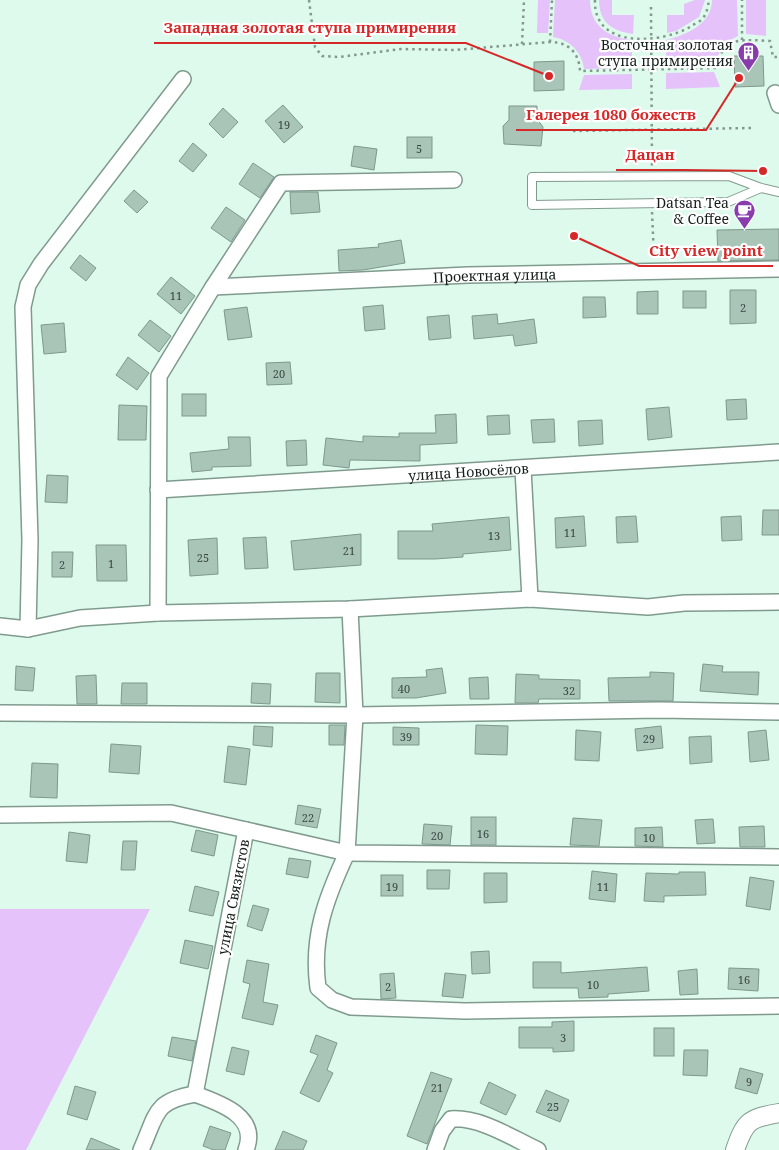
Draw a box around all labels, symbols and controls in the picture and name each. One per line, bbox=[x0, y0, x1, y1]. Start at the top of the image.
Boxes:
callout: Западная золотая ступа примирения bbox=[154, 13, 466, 43]
text: Западная золотая ступа примирения bbox=[164, 17, 456, 37]
place label: Восточная золотая ступа примирения bbox=[598, 35, 733, 70]
building icon: Восточная золотая ступа примирения bbox=[737, 40, 761, 71]
callout: Галерея 1080 божеств bbox=[516, 100, 706, 130]
text: Галерея 1080 божеств bbox=[526, 104, 696, 124]
house number: 19 bbox=[278, 117, 290, 132]
callout: Дацан bbox=[616, 140, 685, 170]
house number: 5 bbox=[416, 141, 422, 156]
text: Дацан bbox=[625, 144, 675, 164]
place label: Datsan Tea & Coffee bbox=[656, 193, 729, 228]
cafe icon: Datsan Tea & Coffee bbox=[733, 198, 757, 229]
callout: City view point bbox=[639, 236, 773, 266]
text: City view point bbox=[649, 240, 763, 260]
street label: Проектная улица bbox=[433, 264, 557, 286]
house number: 11 bbox=[170, 288, 182, 303]
house number: 2 bbox=[740, 300, 746, 315]
house number: 20 bbox=[273, 366, 285, 381]
street label: улица Новосёлов bbox=[408, 458, 530, 484]
house number: 11 bbox=[564, 525, 576, 540]
house number: 13 bbox=[488, 528, 500, 543]
house number: 21 bbox=[343, 543, 355, 558]
house number: 25 bbox=[197, 550, 209, 565]
house number: 1 bbox=[108, 556, 114, 571]
house number: 2 bbox=[59, 557, 65, 572]
house number: 40 bbox=[398, 681, 410, 696]
house number: 32 bbox=[563, 683, 575, 698]
house number: 39 bbox=[400, 729, 412, 744]
house number: 29 bbox=[643, 731, 655, 746]
house number: 22 bbox=[302, 810, 314, 825]
house number: 16 bbox=[477, 826, 489, 841]
house number: 20 bbox=[431, 828, 443, 843]
house number: 10 bbox=[643, 830, 655, 845]
street label: улица Связистов bbox=[212, 837, 254, 956]
house number: 19 bbox=[386, 879, 398, 894]
house number: 11 bbox=[597, 879, 609, 894]
house number: 16 bbox=[738, 972, 750, 987]
house number: 10 bbox=[587, 977, 599, 992]
house number: 2 bbox=[385, 979, 391, 994]
house number: 3 bbox=[560, 1030, 566, 1045]
house number: 9 bbox=[746, 1074, 752, 1089]
house number: 21 bbox=[431, 1080, 443, 1095]
house number: 25 bbox=[547, 1099, 559, 1114]

